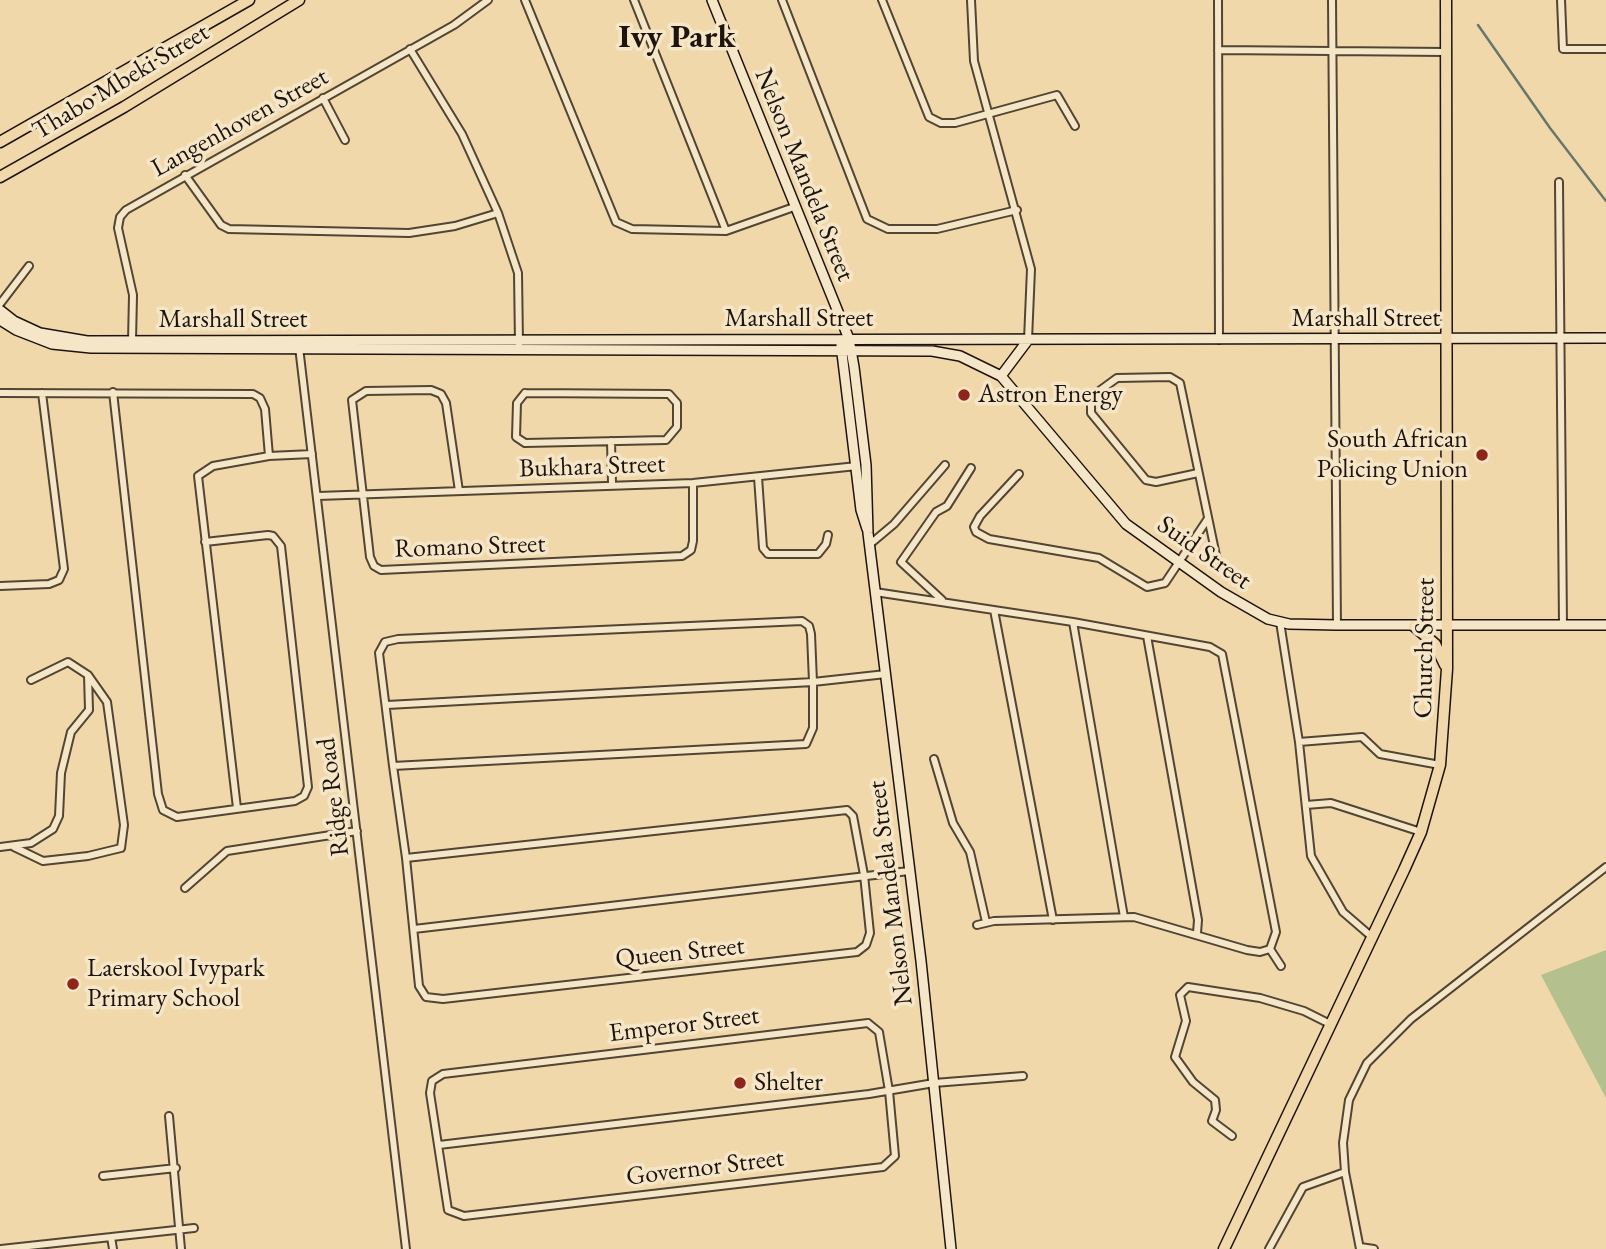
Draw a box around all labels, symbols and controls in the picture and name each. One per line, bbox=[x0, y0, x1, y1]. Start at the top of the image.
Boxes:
street label: Thabo Mbeki Street bbox=[27, 17, 215, 147]
district label: Ivy Park bbox=[619, 18, 735, 58]
street label: Langenhoven Street bbox=[146, 62, 334, 184]
street label: Nelson Mandela Street bbox=[747, 64, 861, 286]
street label: Marshall Street bbox=[725, 303, 873, 335]
street label: Marshall Street bbox=[1292, 303, 1440, 335]
street label: Marshall Street bbox=[159, 304, 307, 336]
place label: Astron Energy bbox=[978, 379, 1123, 411]
marker: Astron Energy bbox=[956, 387, 972, 403]
place label: South African Policing Union bbox=[1317, 424, 1468, 486]
marker: South African Policing Union bbox=[1474, 447, 1490, 463]
street label: Bukhara Street bbox=[518, 449, 666, 485]
street label: Suid Street bbox=[1151, 509, 1257, 597]
street label: Romano Street bbox=[394, 529, 546, 565]
street label: Church Street bbox=[1408, 577, 1442, 719]
street label: Ridge Road bbox=[311, 736, 357, 858]
street label: Nelson Mandela Street bbox=[862, 779, 920, 1007]
street label: Queen Street bbox=[614, 931, 746, 975]
place label: Laerskool Ivypark Primary School bbox=[87, 953, 265, 1014]
marker: Laerskool Ivypark Primary School bbox=[65, 976, 81, 992]
street label: Emperor Street bbox=[607, 1000, 761, 1050]
place label: Shelter bbox=[754, 1067, 823, 1099]
marker: Shelter bbox=[732, 1075, 748, 1091]
street label: Governor Street bbox=[624, 1143, 786, 1193]

